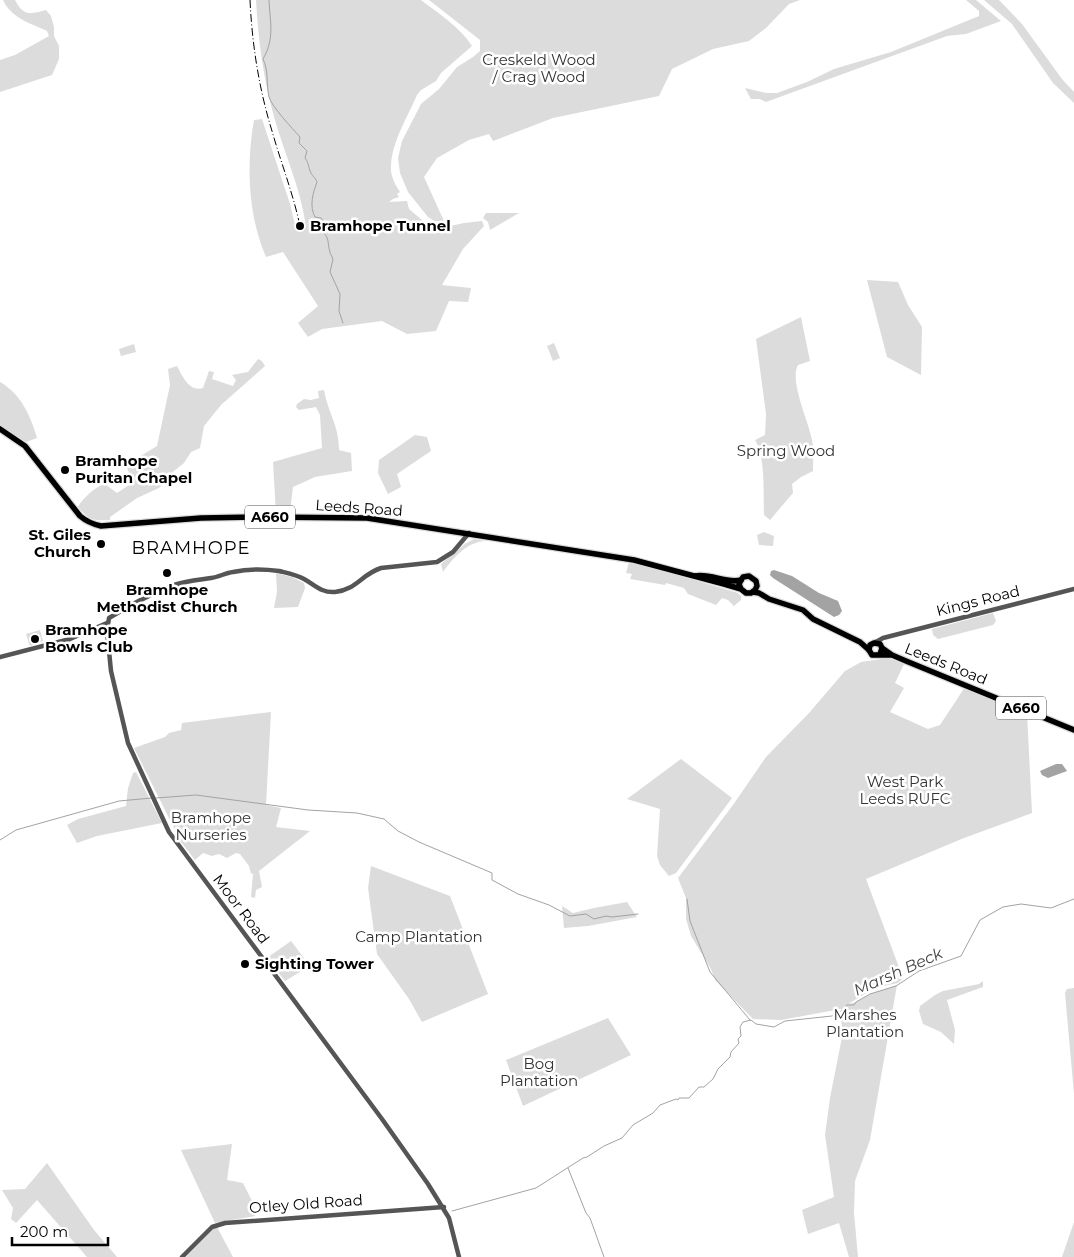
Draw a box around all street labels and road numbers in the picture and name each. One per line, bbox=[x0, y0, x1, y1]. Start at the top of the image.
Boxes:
street label: Leeds Road bbox=[315, 495, 403, 520]
road number: A660 bbox=[245, 506, 295, 528]
street label: Kings Road bbox=[934, 581, 1022, 620]
street label: Leeds Road bbox=[902, 638, 990, 689]
road number: A660 bbox=[996, 696, 1046, 720]
street label: Moor Road bbox=[209, 870, 274, 947]
street label: Otley Old Road bbox=[249, 1190, 363, 1217]

